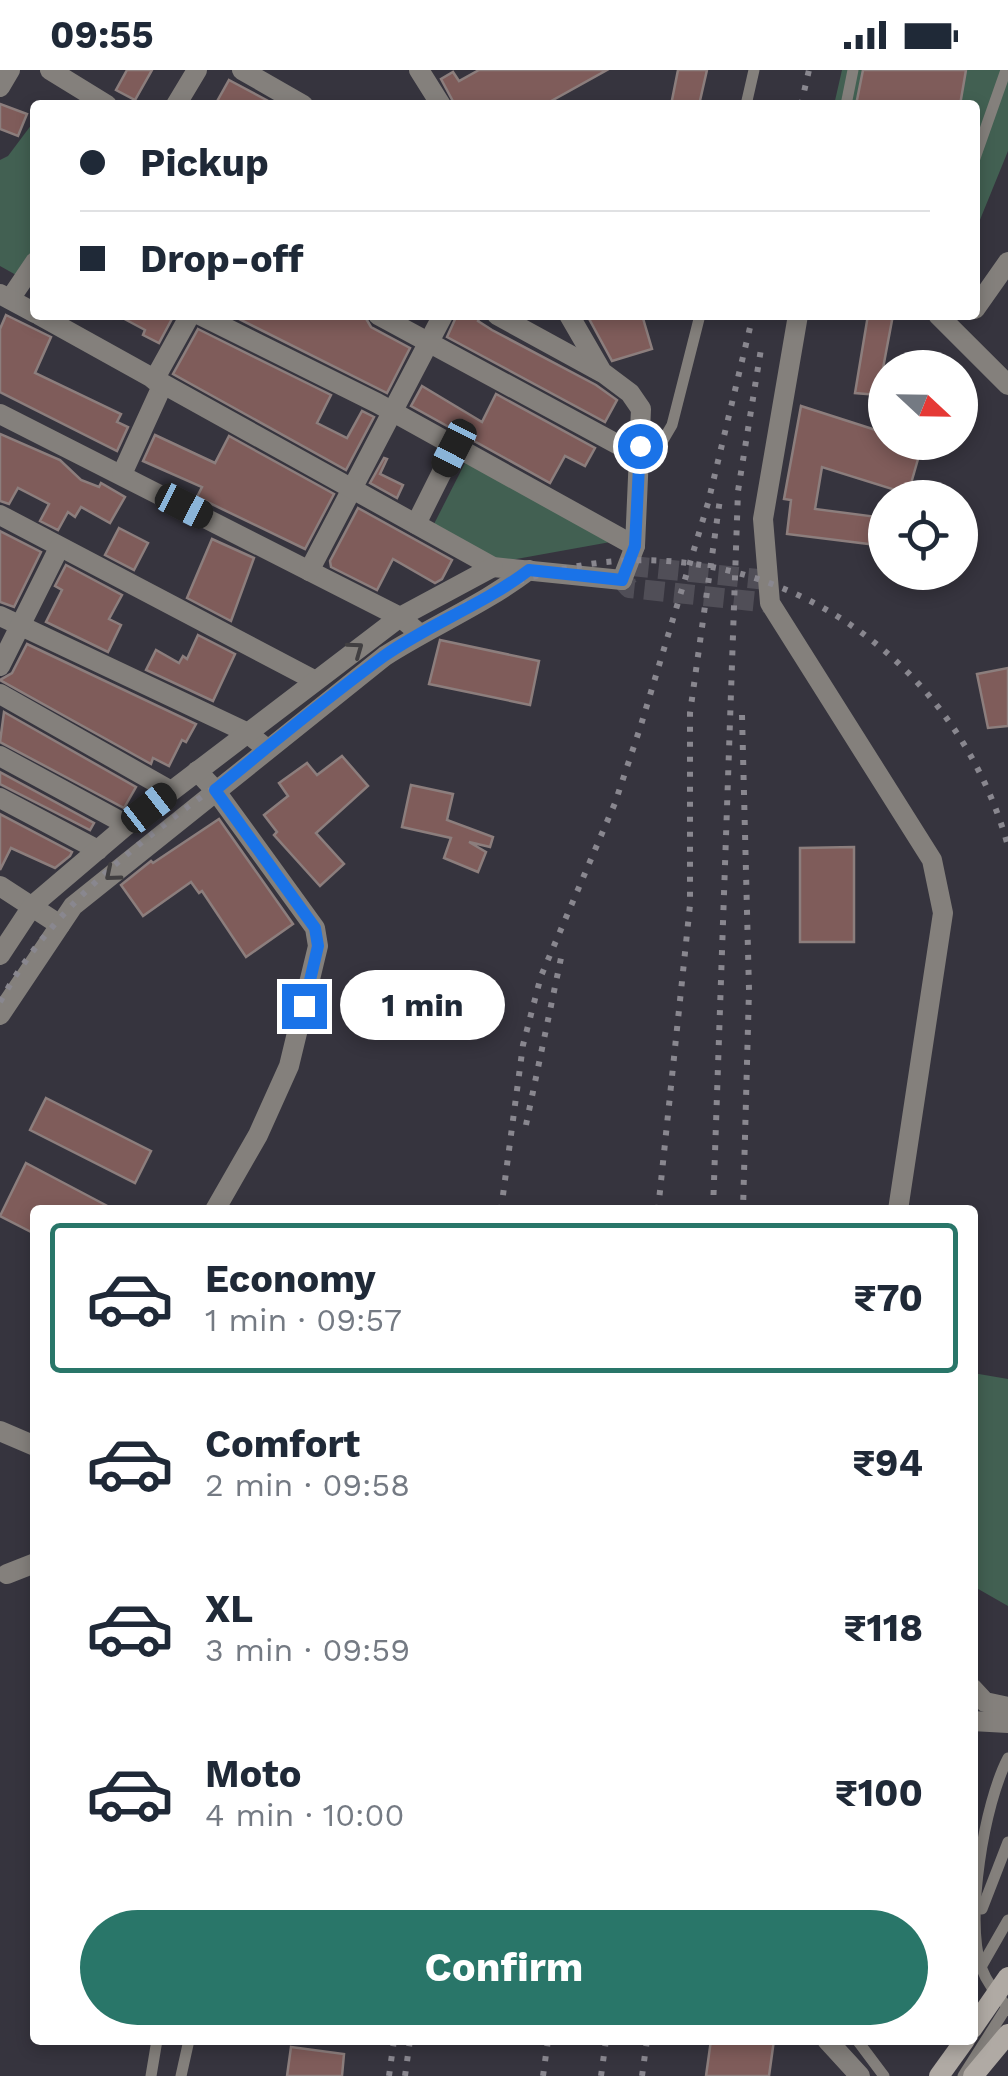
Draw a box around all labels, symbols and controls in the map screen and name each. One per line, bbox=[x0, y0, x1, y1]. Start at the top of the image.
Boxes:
text: 09:55 bbox=[50, 13, 154, 57]
text: Pickup bbox=[140, 141, 269, 185]
text: Drop-off bbox=[140, 237, 304, 281]
north arrow bbox=[868, 350, 978, 460]
map controls bbox=[868, 350, 978, 590]
car bbox=[427, 414, 481, 482]
route start bbox=[618, 424, 663, 469]
car bbox=[150, 479, 218, 533]
button: locate bbox=[868, 480, 978, 590]
one-way arrow bbox=[345, 643, 363, 661]
car bbox=[116, 778, 182, 838]
one-way arrow bbox=[106, 862, 124, 880]
callout: 1 min bbox=[339, 971, 504, 1041]
route end bbox=[282, 984, 327, 1029]
text: 1 min bbox=[381, 986, 464, 1024]
icon: car bbox=[85, 1253, 175, 1343]
text: Economy bbox=[205, 1257, 376, 1301]
text: ₹70 bbox=[854, 1276, 923, 1320]
text: 1 min · 09:57 bbox=[205, 1301, 402, 1339]
icon: car bbox=[85, 1418, 175, 1508]
text: Comfort bbox=[205, 1422, 360, 1466]
text: ₹94 bbox=[852, 1441, 923, 1485]
text: 2 min · 09:58 bbox=[205, 1466, 410, 1504]
icon: car bbox=[85, 1583, 175, 1673]
text: XL bbox=[205, 1587, 253, 1631]
text: ₹118 bbox=[844, 1606, 923, 1650]
text: 3 min · 09:59 bbox=[205, 1631, 410, 1669]
icon: car bbox=[85, 1748, 175, 1838]
text: Moto bbox=[205, 1752, 301, 1796]
text: ₹100 bbox=[835, 1771, 923, 1815]
text: 4 min · 10:00 bbox=[205, 1796, 404, 1834]
button: Confirm bbox=[80, 1910, 928, 2025]

